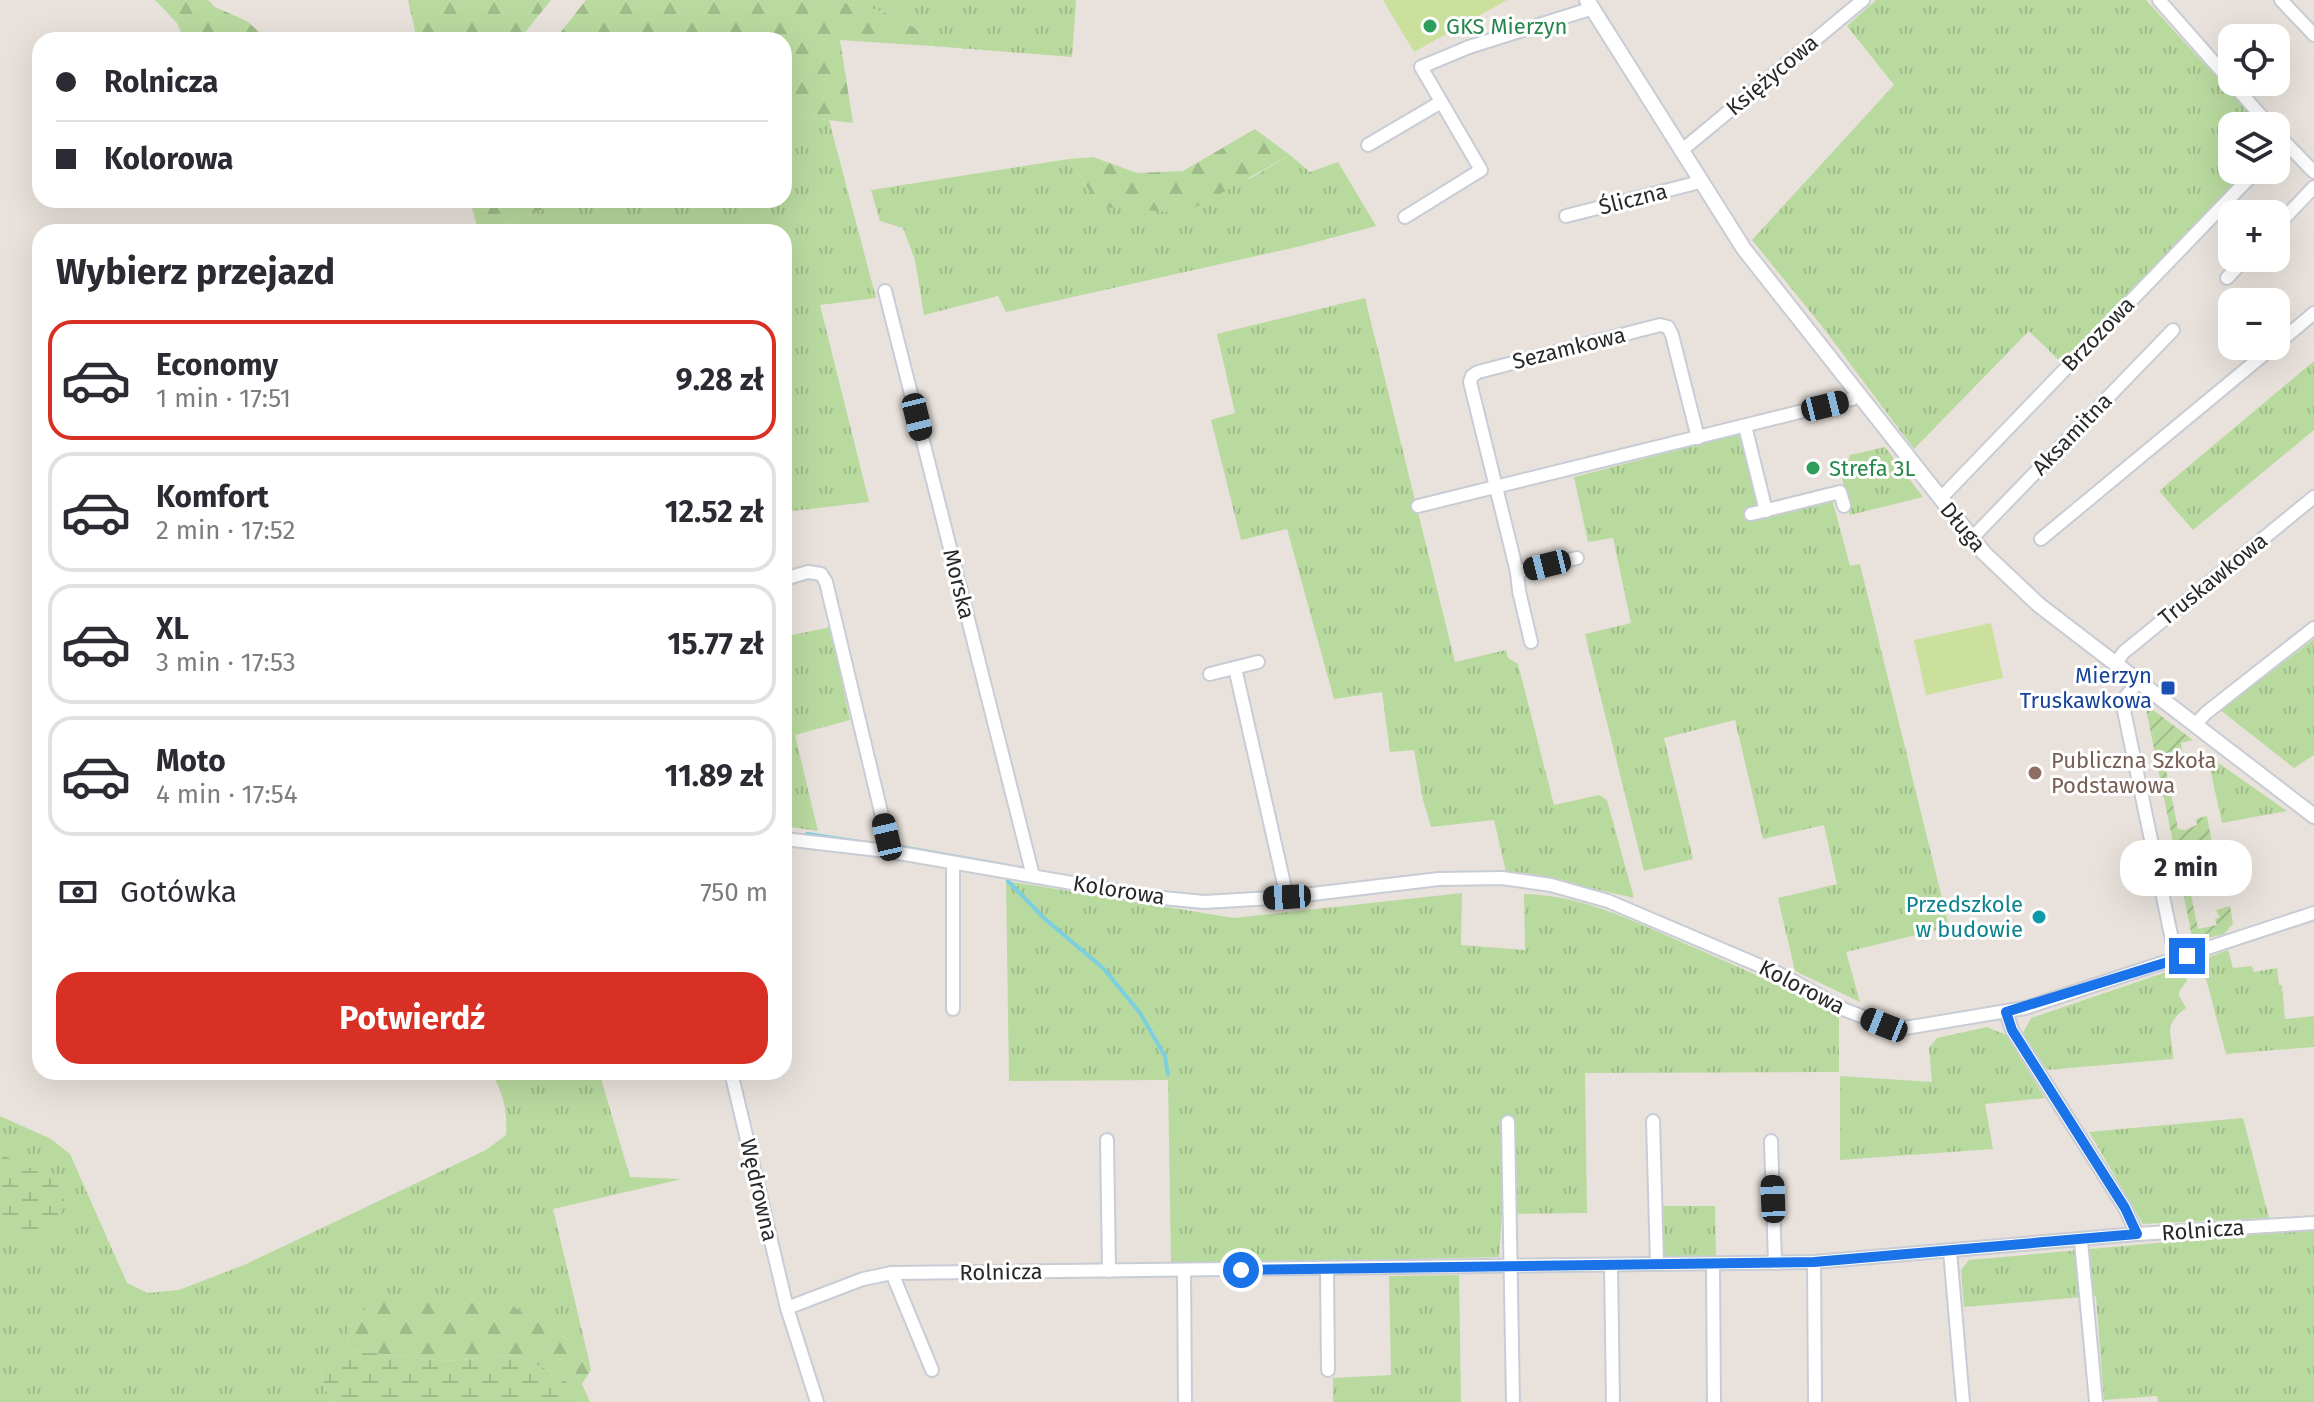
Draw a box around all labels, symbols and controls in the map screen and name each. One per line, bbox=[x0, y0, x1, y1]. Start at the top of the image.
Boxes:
place label: GKS Mierzyn bbox=[1446, 13, 1567, 40]
marker: GKS Mierzyn bbox=[1421, 17, 1439, 35]
map controls bbox=[2218, 24, 2290, 360]
button: locate bbox=[2218, 24, 2290, 96]
street label: Księżycowa bbox=[1720, 29, 1824, 121]
text: Rolnicza bbox=[104, 64, 218, 100]
button: layers bbox=[2218, 112, 2290, 184]
text: Kolorowa bbox=[104, 141, 233, 177]
street label: Śliczna bbox=[1596, 177, 1670, 221]
button: + bbox=[2218, 200, 2290, 272]
text: Wybierz przejazd bbox=[56, 250, 335, 294]
button: − bbox=[2218, 288, 2290, 360]
street label: Brzozowa bbox=[2056, 291, 2140, 377]
street label: Sezamkowa bbox=[1510, 321, 1628, 375]
icon: car bbox=[60, 344, 132, 416]
text: Economy bbox=[156, 347, 278, 383]
text: 9.28 zł bbox=[676, 362, 764, 398]
text: 1 min · 17:51 bbox=[156, 383, 291, 414]
street label: Aksamitna bbox=[2026, 387, 2118, 481]
car bbox=[1799, 389, 1851, 423]
car bbox=[900, 391, 934, 443]
place label: Strefa 3L bbox=[1829, 455, 1915, 482]
marker: Strefa 3L bbox=[1804, 459, 1822, 477]
icon: car bbox=[60, 476, 132, 548]
text: Komfort bbox=[156, 479, 269, 515]
text: 12.52 zł bbox=[665, 494, 764, 530]
street label: Długa bbox=[1934, 497, 1992, 557]
text: 2 min · 17:52 bbox=[156, 515, 295, 546]
street label: Truskawkowa bbox=[2153, 527, 2273, 631]
street label: Morska bbox=[937, 546, 981, 622]
car bbox=[1521, 548, 1573, 582]
icon: car bbox=[60, 608, 132, 680]
text: XL bbox=[156, 611, 189, 647]
text: 15.77 zł bbox=[667, 626, 764, 662]
text: 3 min · 17:53 bbox=[156, 647, 296, 678]
place label: Mierzyn Truskawkowa bbox=[2020, 662, 2152, 714]
marker: Mierzyn Truskawkowa bbox=[2159, 679, 2177, 697]
icon: car bbox=[60, 740, 132, 812]
text: Moto bbox=[156, 743, 226, 779]
place label: Publiczna Szkoła Podstawowa bbox=[2051, 747, 2216, 799]
text: 11.89 zł bbox=[665, 758, 764, 794]
marker: Publiczna Szkoła Podstawowa bbox=[2026, 764, 2044, 782]
text: 4 min · 17:54 bbox=[156, 779, 298, 810]
car bbox=[870, 811, 904, 863]
callout: 2 min bbox=[2121, 840, 2253, 896]
text: 2 min bbox=[2154, 852, 2218, 883]
street label: Kolorowa bbox=[1071, 869, 1167, 911]
icon: cash bbox=[56, 870, 100, 914]
text: Gotówka bbox=[120, 874, 237, 910]
text: 750 m bbox=[700, 877, 768, 908]
car bbox=[1262, 884, 1312, 910]
place label: Przedszkole w budowie bbox=[1906, 891, 2023, 943]
marker: Przedszkole w budowie bbox=[2030, 908, 2048, 926]
route end bbox=[2169, 938, 2205, 974]
street label: Kolorowa bbox=[1755, 954, 1849, 1020]
button: Potwierdź bbox=[56, 972, 768, 1064]
car bbox=[1857, 1005, 1911, 1045]
street label: Wędrowna bbox=[734, 1136, 784, 1244]
car bbox=[1760, 1175, 1786, 1223]
street label: Rolnicza bbox=[2161, 1214, 2245, 1246]
route start bbox=[1223, 1252, 1259, 1288]
street label: Rolnicza bbox=[959, 1258, 1043, 1286]

